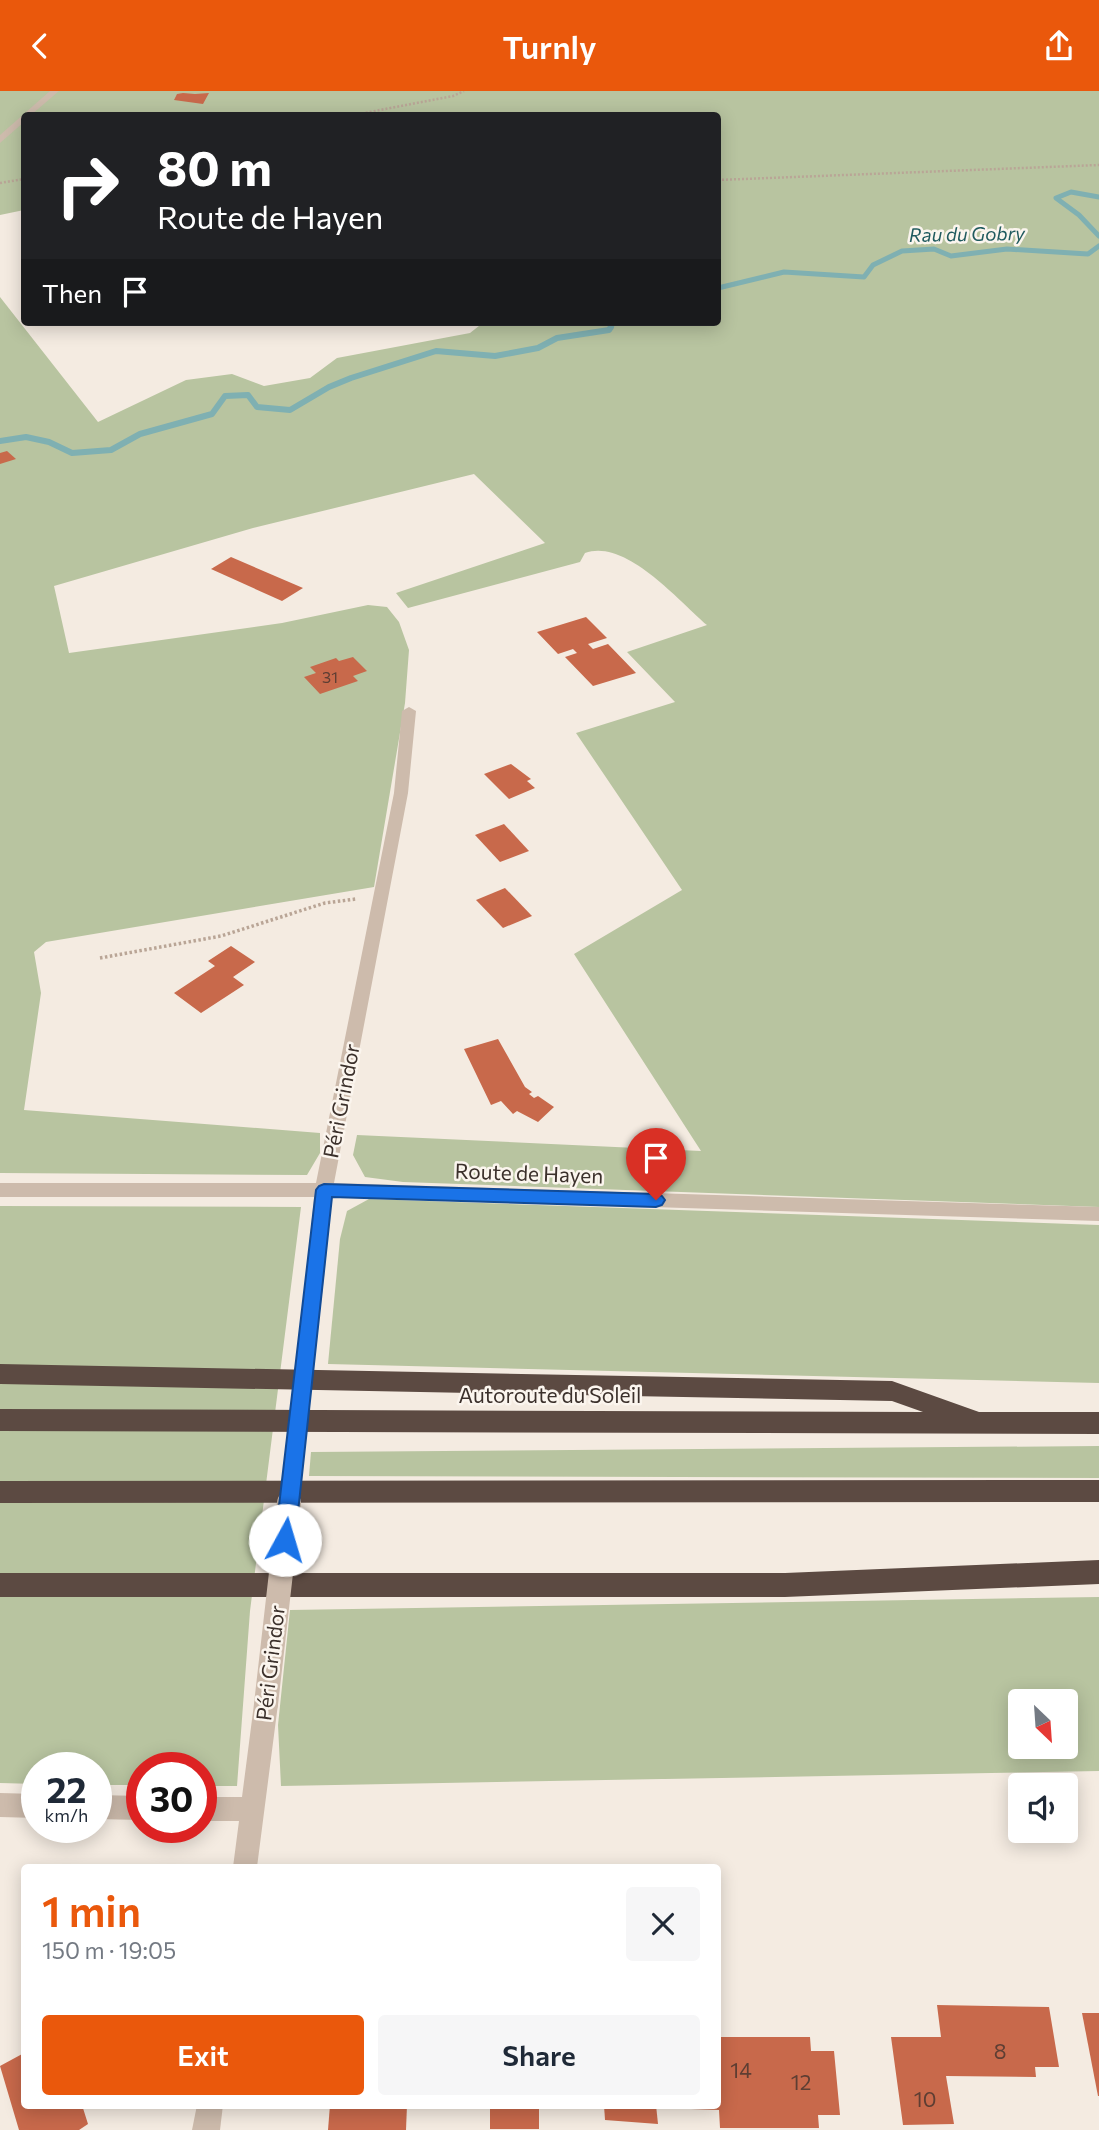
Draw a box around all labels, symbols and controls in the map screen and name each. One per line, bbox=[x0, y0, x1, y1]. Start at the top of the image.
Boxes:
text: Turnly bbox=[503, 26, 596, 66]
icon: back bbox=[21, 27, 59, 65]
icon: share bbox=[1040, 27, 1078, 65]
text: 80 m bbox=[157, 136, 272, 196]
icon: right bbox=[42, 140, 133, 231]
text: Route de Hayen bbox=[157, 196, 383, 236]
water label: Rau du Gobry bbox=[909, 221, 1026, 246]
icon: arrive bbox=[116, 273, 154, 311]
text: Then bbox=[42, 277, 102, 308]
house number: 31 bbox=[322, 667, 338, 686]
street label: Péri Grindor bbox=[317, 1041, 364, 1160]
pin bbox=[626, 1128, 686, 1200]
icon: arrive bbox=[637, 1139, 675, 1177]
street label: Route de Hayen bbox=[454, 1157, 604, 1188]
street label: Autoroute du Soleil bbox=[459, 1382, 641, 1407]
position arrow bbox=[248, 1503, 322, 1577]
street label: Péri Grindor bbox=[250, 1604, 289, 1722]
north arrow bbox=[1008, 1689, 1078, 1759]
map controls bbox=[1008, 1689, 1078, 1843]
speed limit sign: 30 bbox=[126, 1752, 217, 1843]
text: 22 bbox=[47, 1767, 86, 1810]
button: sound bbox=[1008, 1773, 1078, 1843]
text: km/h bbox=[45, 1804, 88, 1826]
text: 1 min bbox=[42, 1884, 141, 1936]
button: close bbox=[626, 1887, 700, 1961]
text: 150 m · 19:05 bbox=[42, 1936, 176, 1964]
button: Exit bbox=[42, 2015, 364, 2095]
button: Share bbox=[378, 2015, 700, 2095]
house number: 8 bbox=[994, 2038, 1006, 2063]
house number: 14 bbox=[730, 2057, 752, 2082]
house number: 12 bbox=[791, 2069, 811, 2094]
house number: 10 bbox=[914, 2086, 936, 2111]

